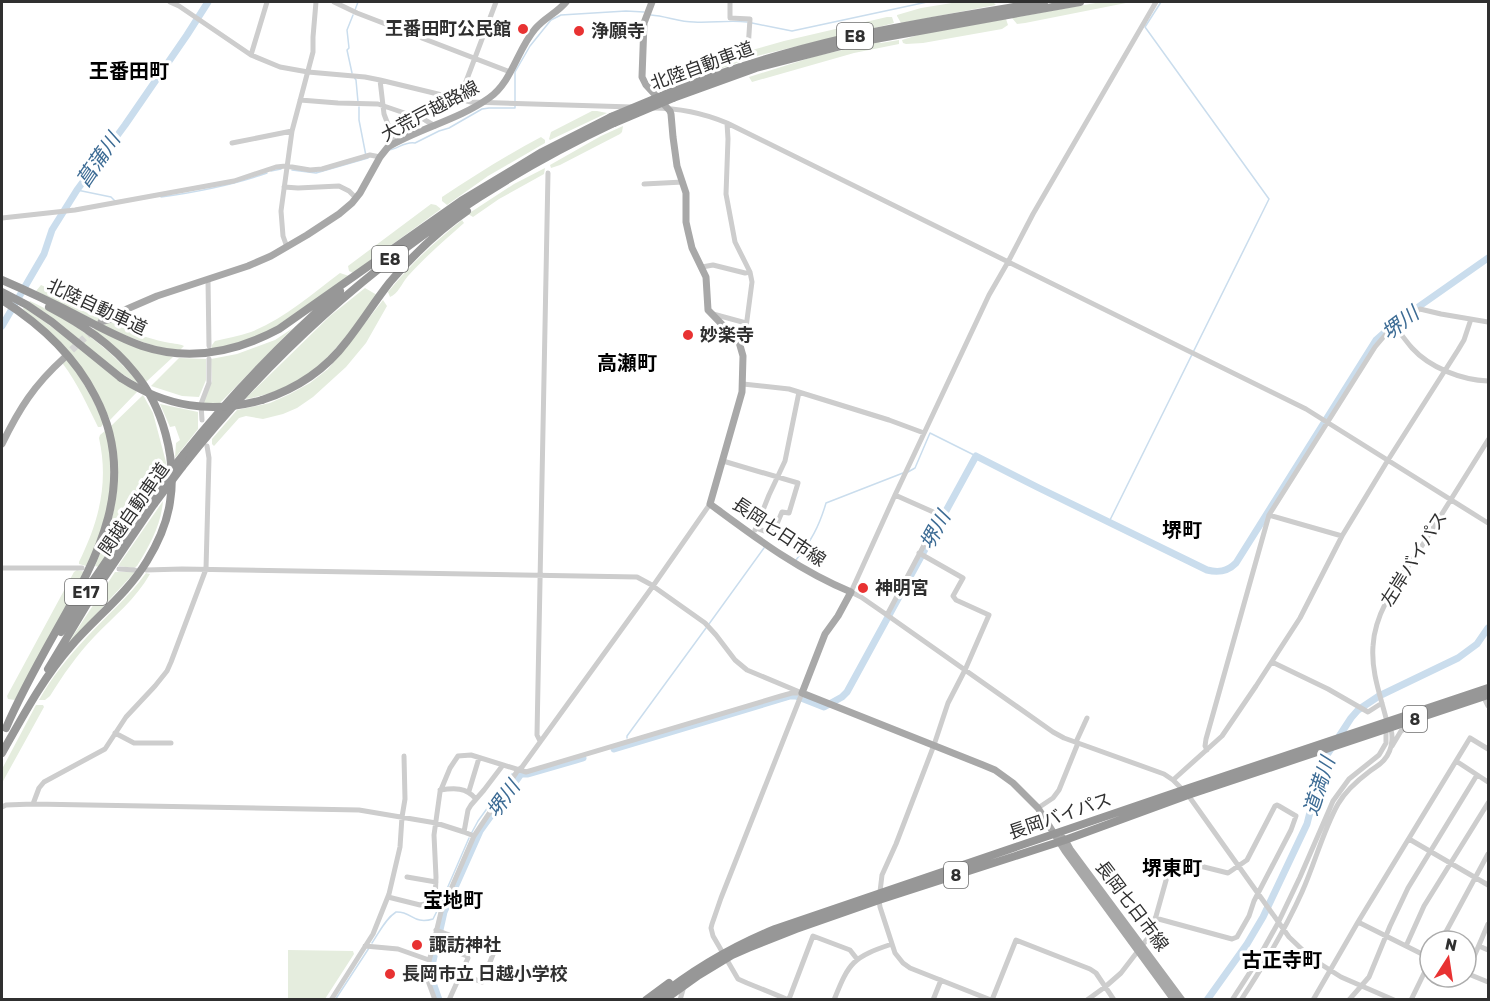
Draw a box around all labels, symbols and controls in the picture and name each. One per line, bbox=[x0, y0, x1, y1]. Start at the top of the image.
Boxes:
place label: 王番田町公民館 bbox=[385, 18, 511, 40]
place label: 浄願寺 bbox=[591, 20, 645, 42]
marker: 王番田町公民館 bbox=[516, 22, 530, 36]
road number: E8 bbox=[837, 23, 873, 49]
marker: 浄願寺 bbox=[572, 24, 586, 38]
street label: 北陸自動車道 bbox=[647, 37, 757, 95]
district label: 王番田町 bbox=[89, 59, 169, 83]
street label: 大荒戸越路線 bbox=[377, 76, 483, 146]
water label: 菖蒲川 bbox=[71, 127, 126, 192]
road number: E8 bbox=[372, 246, 408, 272]
street label: 北陸自動車道 bbox=[43, 274, 151, 340]
water label: 堺川 bbox=[1377, 300, 1425, 345]
place label: 妙楽寺 bbox=[700, 324, 754, 346]
marker: 妙楽寺 bbox=[681, 328, 695, 342]
district label: 高瀬町 bbox=[597, 351, 657, 375]
street label: 関越自動車道 bbox=[94, 458, 174, 560]
street label: 長岡七日市線 bbox=[728, 493, 830, 571]
water label: 堺川 bbox=[915, 505, 956, 553]
street label: 左岸バイパス bbox=[1376, 508, 1452, 610]
district label: 堺町 bbox=[1162, 518, 1202, 542]
place label: 神明宮 bbox=[875, 577, 929, 599]
road number: E17 bbox=[65, 579, 107, 605]
marker: 神明宮 bbox=[856, 581, 870, 595]
road number: 8 bbox=[1403, 706, 1427, 732]
water label: 道満川 bbox=[1298, 752, 1340, 818]
water label: 堺川 bbox=[482, 774, 526, 822]
street label: 長岡バイパス bbox=[1006, 788, 1114, 844]
street label: 長岡七日市線 bbox=[1091, 856, 1173, 956]
district label: 堺東町 bbox=[1142, 856, 1202, 880]
road number: 8 bbox=[944, 862, 968, 888]
district label: 宝地町 bbox=[423, 888, 483, 912]
north arrow bbox=[1418, 929, 1478, 989]
place label: 諏訪神社 bbox=[429, 934, 501, 956]
text: N bbox=[1443, 934, 1459, 955]
marker: 諏訪神社 bbox=[410, 938, 424, 952]
district label: 古正寺町 bbox=[1242, 948, 1322, 972]
place label: 長岡市立 日越小学校 bbox=[402, 963, 568, 985]
marker: 長岡市立 日越小学校 bbox=[383, 967, 397, 981]

